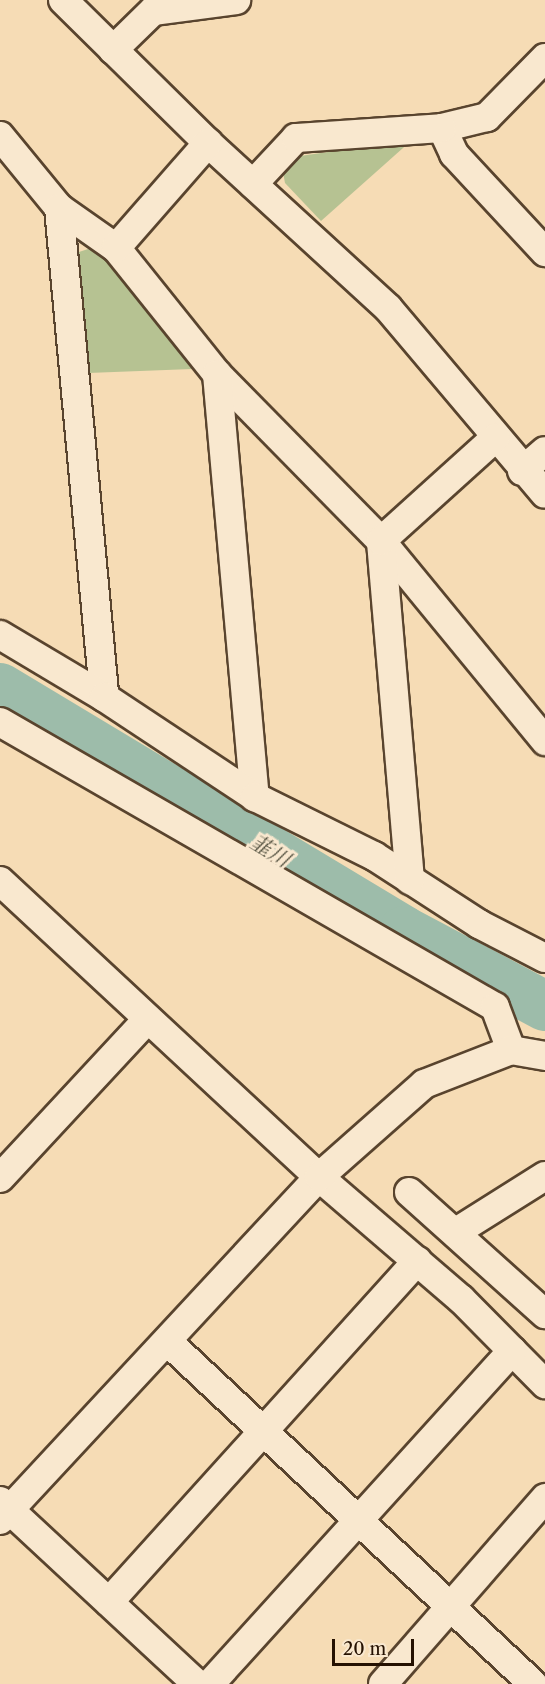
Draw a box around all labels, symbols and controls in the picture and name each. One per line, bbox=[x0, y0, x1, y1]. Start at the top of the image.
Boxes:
water label: 韮川 bbox=[246, 829, 294, 873]
scale bar bbox=[335, 1627, 418, 1665]
text: 20 m bbox=[343, 1638, 386, 1660]

